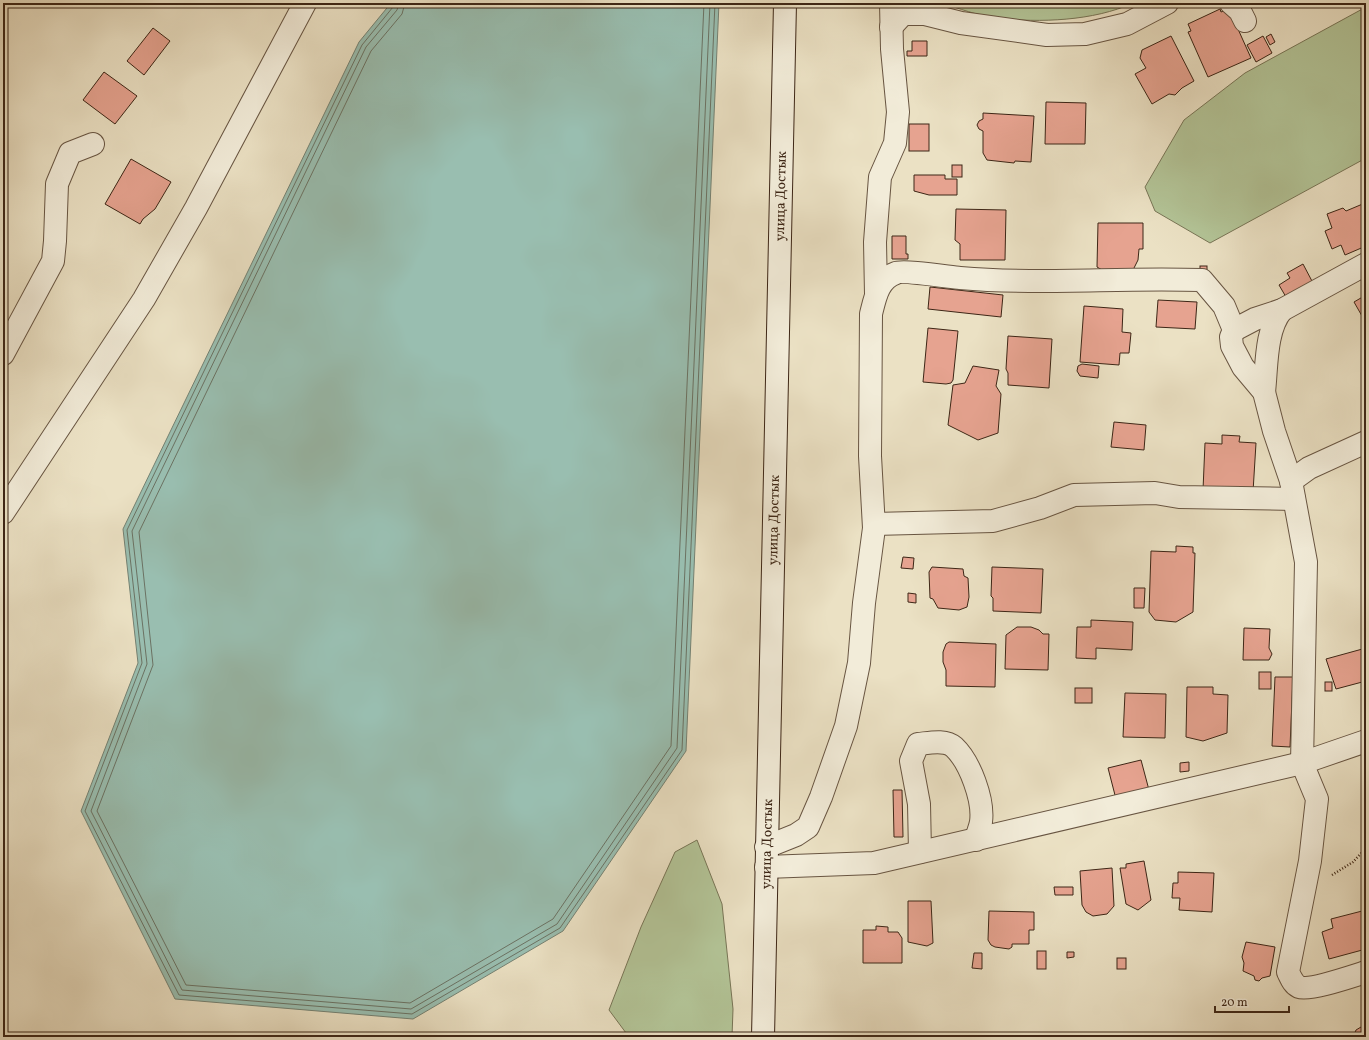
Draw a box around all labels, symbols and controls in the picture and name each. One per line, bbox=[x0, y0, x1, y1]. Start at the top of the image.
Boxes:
street label: улица Достык bbox=[770, 150, 791, 241]
street label: улица Достык bbox=[764, 474, 784, 565]
street label: улица Достык bbox=[757, 798, 778, 889]
scale bar bbox=[1215, 988, 1289, 1014]
text: 20 m bbox=[1221, 995, 1248, 1011]

